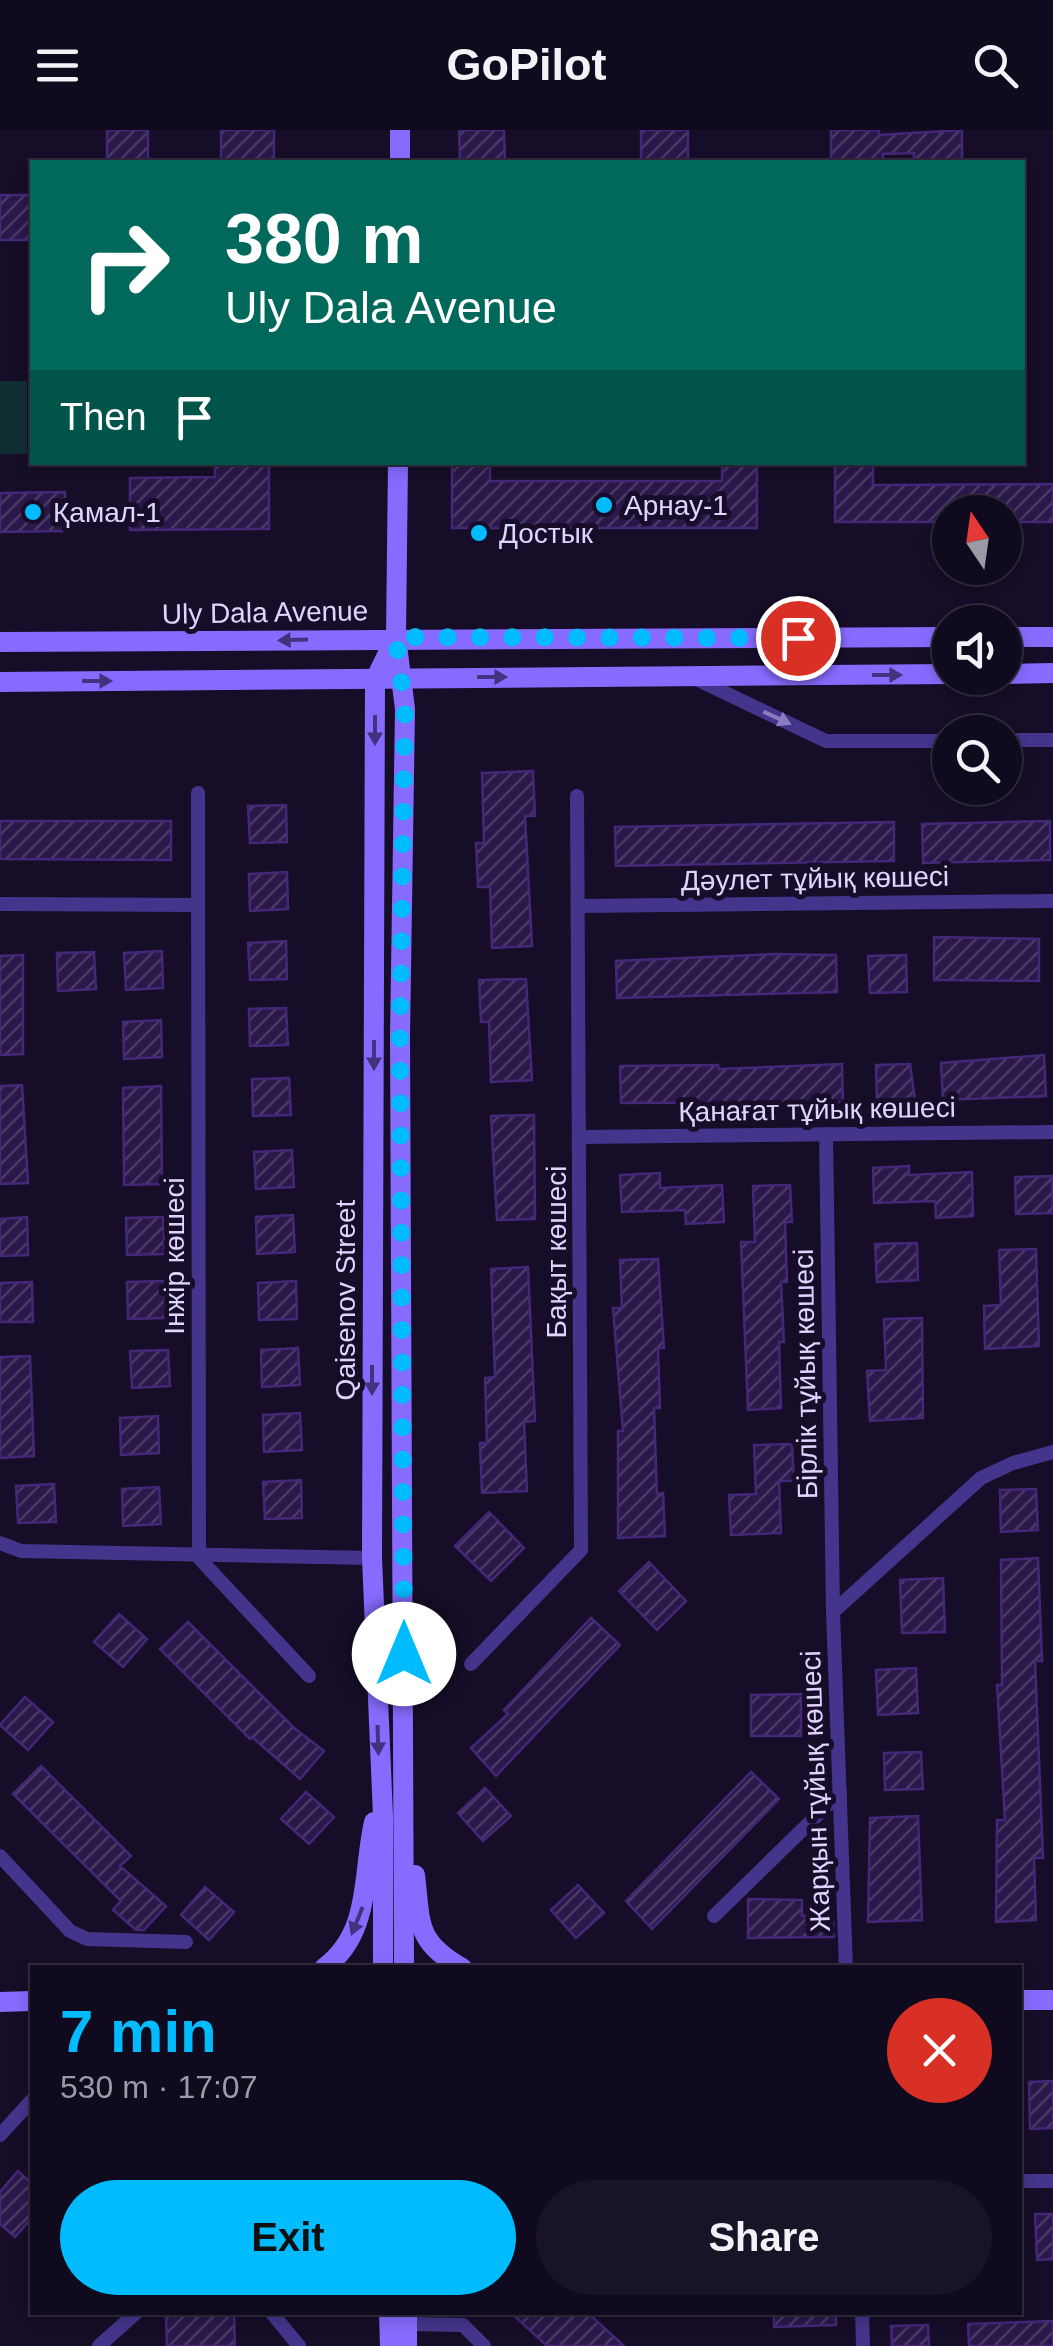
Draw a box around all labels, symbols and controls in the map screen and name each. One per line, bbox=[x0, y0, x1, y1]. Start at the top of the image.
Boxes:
icon: menu bbox=[30, 38, 85, 93]
icon: search bbox=[968, 38, 1023, 93]
text: GoPilot bbox=[447, 39, 606, 90]
icon: right bbox=[60, 200, 190, 330]
text: 380 m bbox=[225, 200, 423, 278]
text: Uly Dala Avenue bbox=[225, 282, 557, 333]
icon: arrive bbox=[167, 390, 222, 445]
text: Then bbox=[60, 396, 147, 438]
place label: Арнау-1 bbox=[624, 490, 728, 521]
marker: Арнау-1 bbox=[593, 494, 615, 516]
north arrow bbox=[932, 495, 1022, 585]
map controls bbox=[932, 495, 1022, 805]
place label: Қамал-1 bbox=[53, 497, 161, 528]
marker: Қамал-1 bbox=[22, 501, 44, 523]
place label: Достык bbox=[499, 518, 594, 549]
marker: Достык bbox=[468, 522, 490, 544]
street label: Uly Dala Avenue bbox=[162, 595, 369, 630]
pin bbox=[756, 596, 841, 681]
button: sound bbox=[932, 605, 1022, 695]
icon: arrive bbox=[771, 611, 826, 666]
one-way arrow bbox=[276, 633, 308, 649]
one-way arrow bbox=[872, 667, 904, 683]
one-way arrow bbox=[477, 669, 509, 685]
one-way arrow bbox=[82, 673, 114, 689]
one-way arrow bbox=[763, 709, 792, 726]
one-way arrow bbox=[367, 714, 383, 746]
button: search bbox=[932, 715, 1022, 805]
street label: Дәулет тұйық көшесі bbox=[681, 861, 949, 896]
one-way arrow bbox=[366, 1039, 382, 1071]
street label: Қанағат тұйық көшесі bbox=[678, 1092, 956, 1127]
street label: Бақыт көшесі bbox=[541, 1165, 572, 1339]
street label: Інжір көшесі bbox=[159, 1177, 190, 1335]
street label: Qaisenov Street bbox=[330, 1199, 361, 1400]
street label: Бірлік тұйық көшесі bbox=[788, 1248, 823, 1499]
one-way arrow bbox=[364, 1364, 380, 1396]
position arrow bbox=[352, 1602, 456, 1706]
street label: Жарқын тұйық көшесі bbox=[795, 1650, 836, 1932]
one-way arrow bbox=[370, 1724, 386, 1756]
one-way arrow bbox=[349, 1906, 364, 1936]
text: 7 min bbox=[60, 1998, 217, 2065]
button: close bbox=[887, 1998, 992, 2103]
text: 530 m · 17:07 bbox=[60, 2069, 257, 2105]
button: Exit bbox=[60, 2180, 516, 2295]
button: Share bbox=[536, 2180, 992, 2295]

